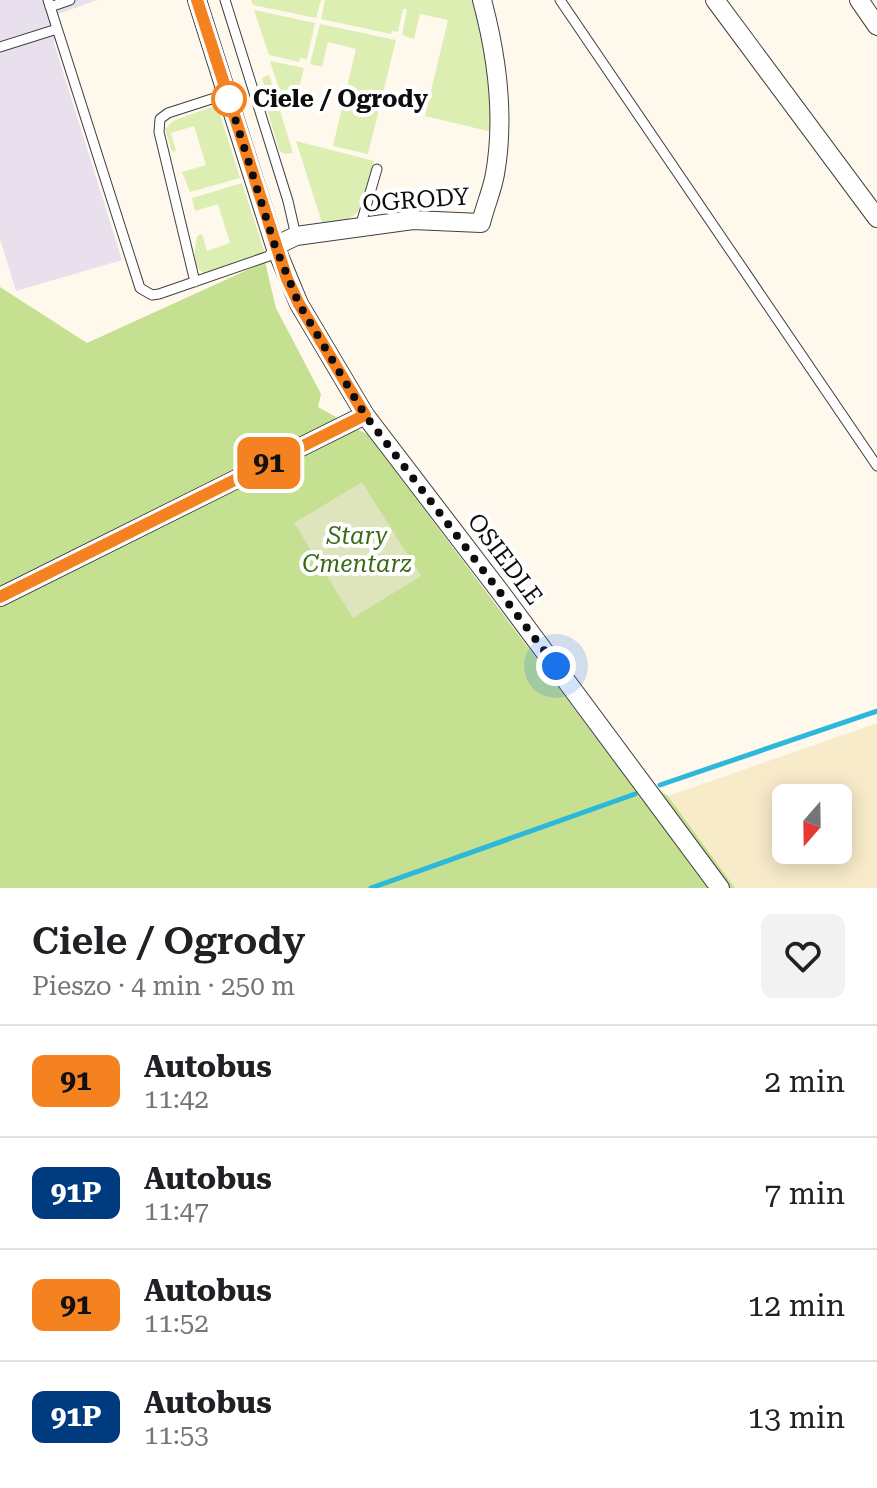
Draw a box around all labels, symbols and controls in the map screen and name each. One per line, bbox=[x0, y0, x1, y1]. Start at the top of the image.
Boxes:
marker: Ciele / Ogrody bbox=[212, 82, 246, 116]
place label: Ciele / Ogrody bbox=[253, 85, 429, 113]
street label: OGRODY bbox=[361, 182, 471, 218]
line badge: 91 bbox=[233, 437, 305, 489]
text: 91 bbox=[253, 446, 285, 479]
street label: OSIEDLE bbox=[462, 508, 548, 610]
park label: Stary Cmentarz bbox=[302, 522, 412, 578]
your location bbox=[536, 646, 576, 686]
north arrow bbox=[772, 784, 852, 864]
map controls bbox=[772, 784, 852, 864]
button: heart bbox=[761, 914, 845, 998]
text: Ciele / Ogrody bbox=[32, 919, 305, 963]
text: Pieszo · 4 min · 250 m bbox=[32, 971, 295, 1001]
text: Autobus bbox=[144, 1049, 272, 1084]
text: 91 bbox=[60, 1064, 92, 1097]
text: 2 min bbox=[764, 1064, 845, 1099]
text: 11:42 bbox=[144, 1084, 209, 1114]
text: Autobus bbox=[144, 1161, 272, 1196]
text: 91P bbox=[51, 1176, 101, 1209]
text: 7 min bbox=[764, 1176, 845, 1211]
text: 11:47 bbox=[144, 1196, 209, 1226]
text: Autobus bbox=[144, 1273, 272, 1308]
text: 91 bbox=[60, 1288, 92, 1321]
text: 12 min bbox=[748, 1288, 845, 1323]
text: 11:52 bbox=[144, 1308, 209, 1338]
text: Autobus bbox=[144, 1385, 272, 1420]
text: 91P bbox=[51, 1400, 101, 1433]
text: 13 min bbox=[748, 1400, 845, 1435]
text: 11:53 bbox=[144, 1420, 209, 1450]

